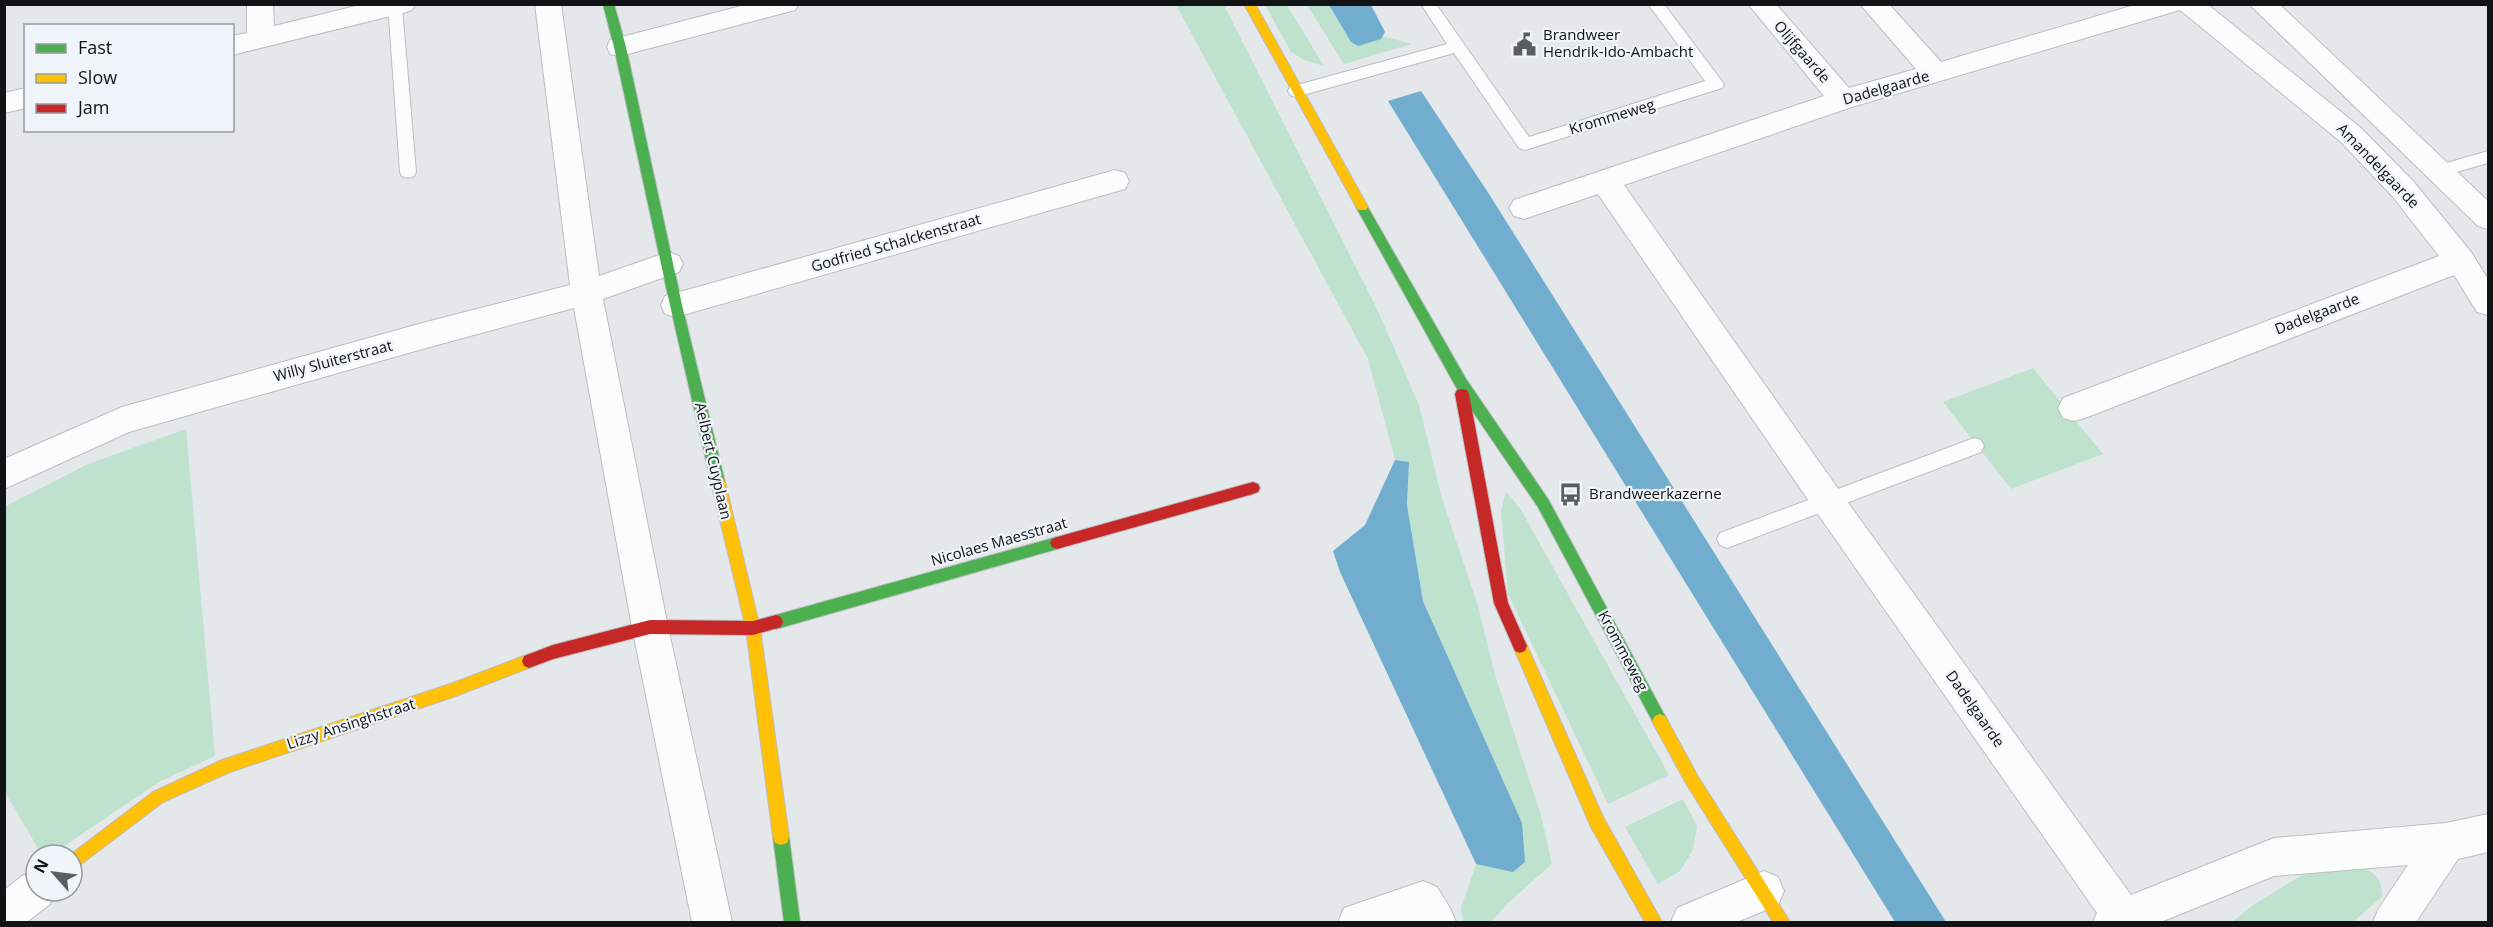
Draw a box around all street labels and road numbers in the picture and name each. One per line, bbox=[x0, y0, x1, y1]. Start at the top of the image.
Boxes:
street label: Olijfgaarde bbox=[1770, 16, 1835, 87]
street label: Dadelgaarde bbox=[1840, 65, 1931, 109]
street label: Krommeweg bbox=[1566, 94, 1657, 139]
street label: Amandelgaarde bbox=[2333, 118, 2424, 212]
street label: Godfried Schalckenstraat bbox=[809, 208, 983, 276]
street label: Dadelgaarde bbox=[2271, 288, 2362, 338]
street label: Willy Sluiterstraat bbox=[271, 335, 394, 386]
street label: Aelbert Cuyplaan bbox=[691, 400, 737, 521]
street label: Nicolaes Maesstraat bbox=[928, 512, 1069, 570]
street label: Krommeweg bbox=[1594, 607, 1654, 694]
street label: Dadelgaarde bbox=[1942, 666, 2010, 751]
street label: Lizzy Ansinghstraat bbox=[284, 693, 417, 753]

